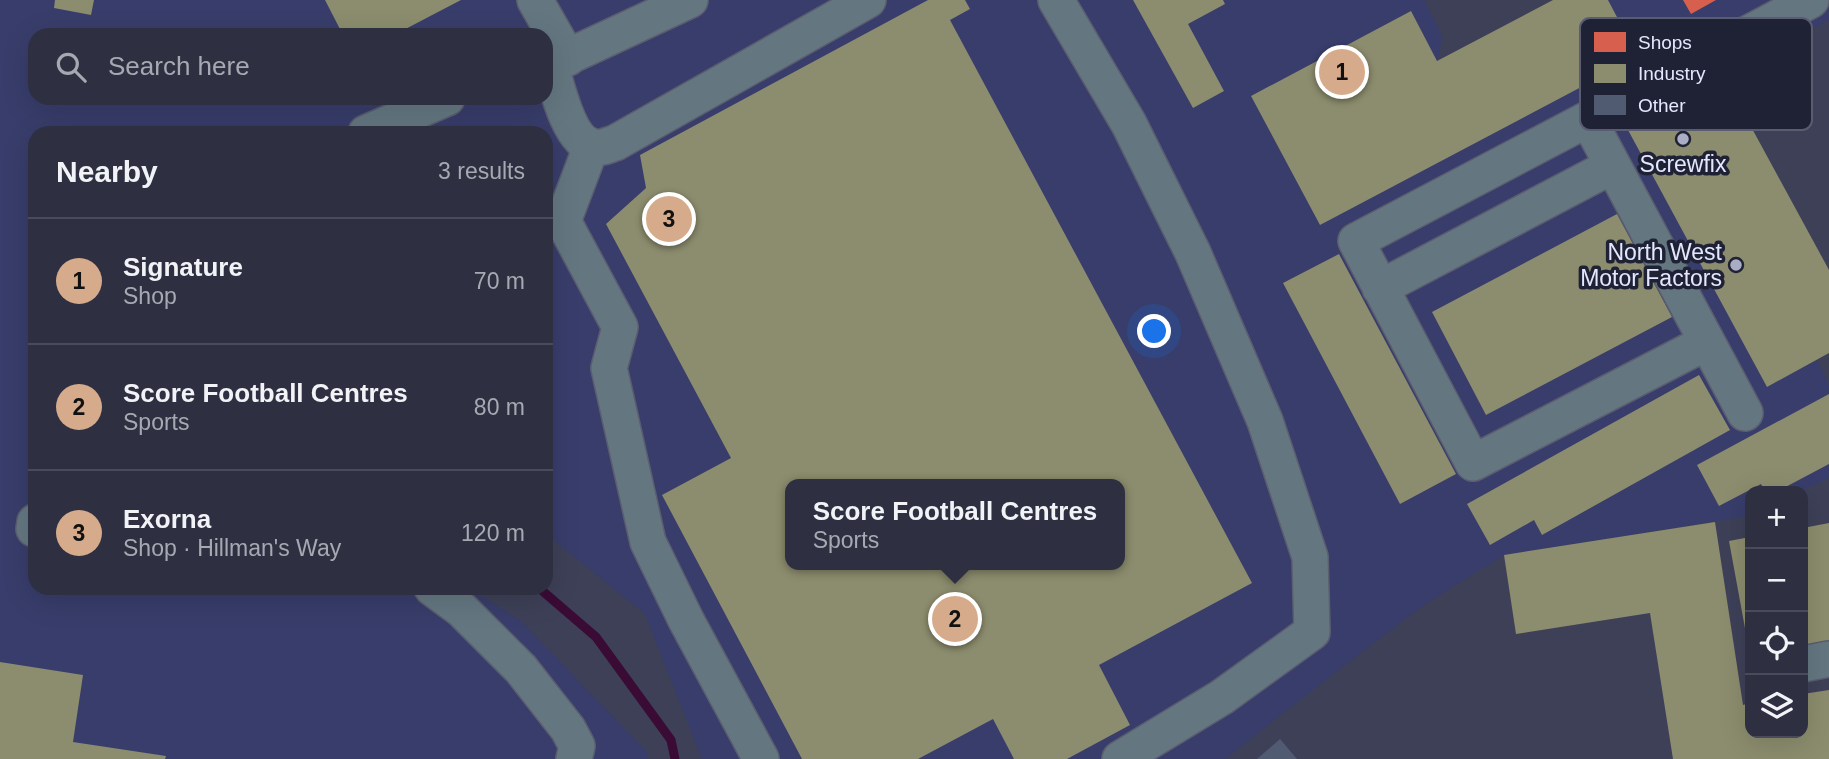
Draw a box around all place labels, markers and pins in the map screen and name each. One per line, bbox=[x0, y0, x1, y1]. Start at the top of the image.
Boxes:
pin: 1 bbox=[1319, 46, 1365, 98]
marker: Screwfix bbox=[1675, 131, 1691, 147]
place label: Screwfix bbox=[1640, 151, 1727, 177]
pin: 3 bbox=[646, 193, 692, 245]
place label: North West Motor Factors bbox=[1580, 239, 1723, 291]
marker: North West Motor Factors bbox=[1728, 257, 1744, 273]
pin: 2 bbox=[932, 593, 978, 645]

